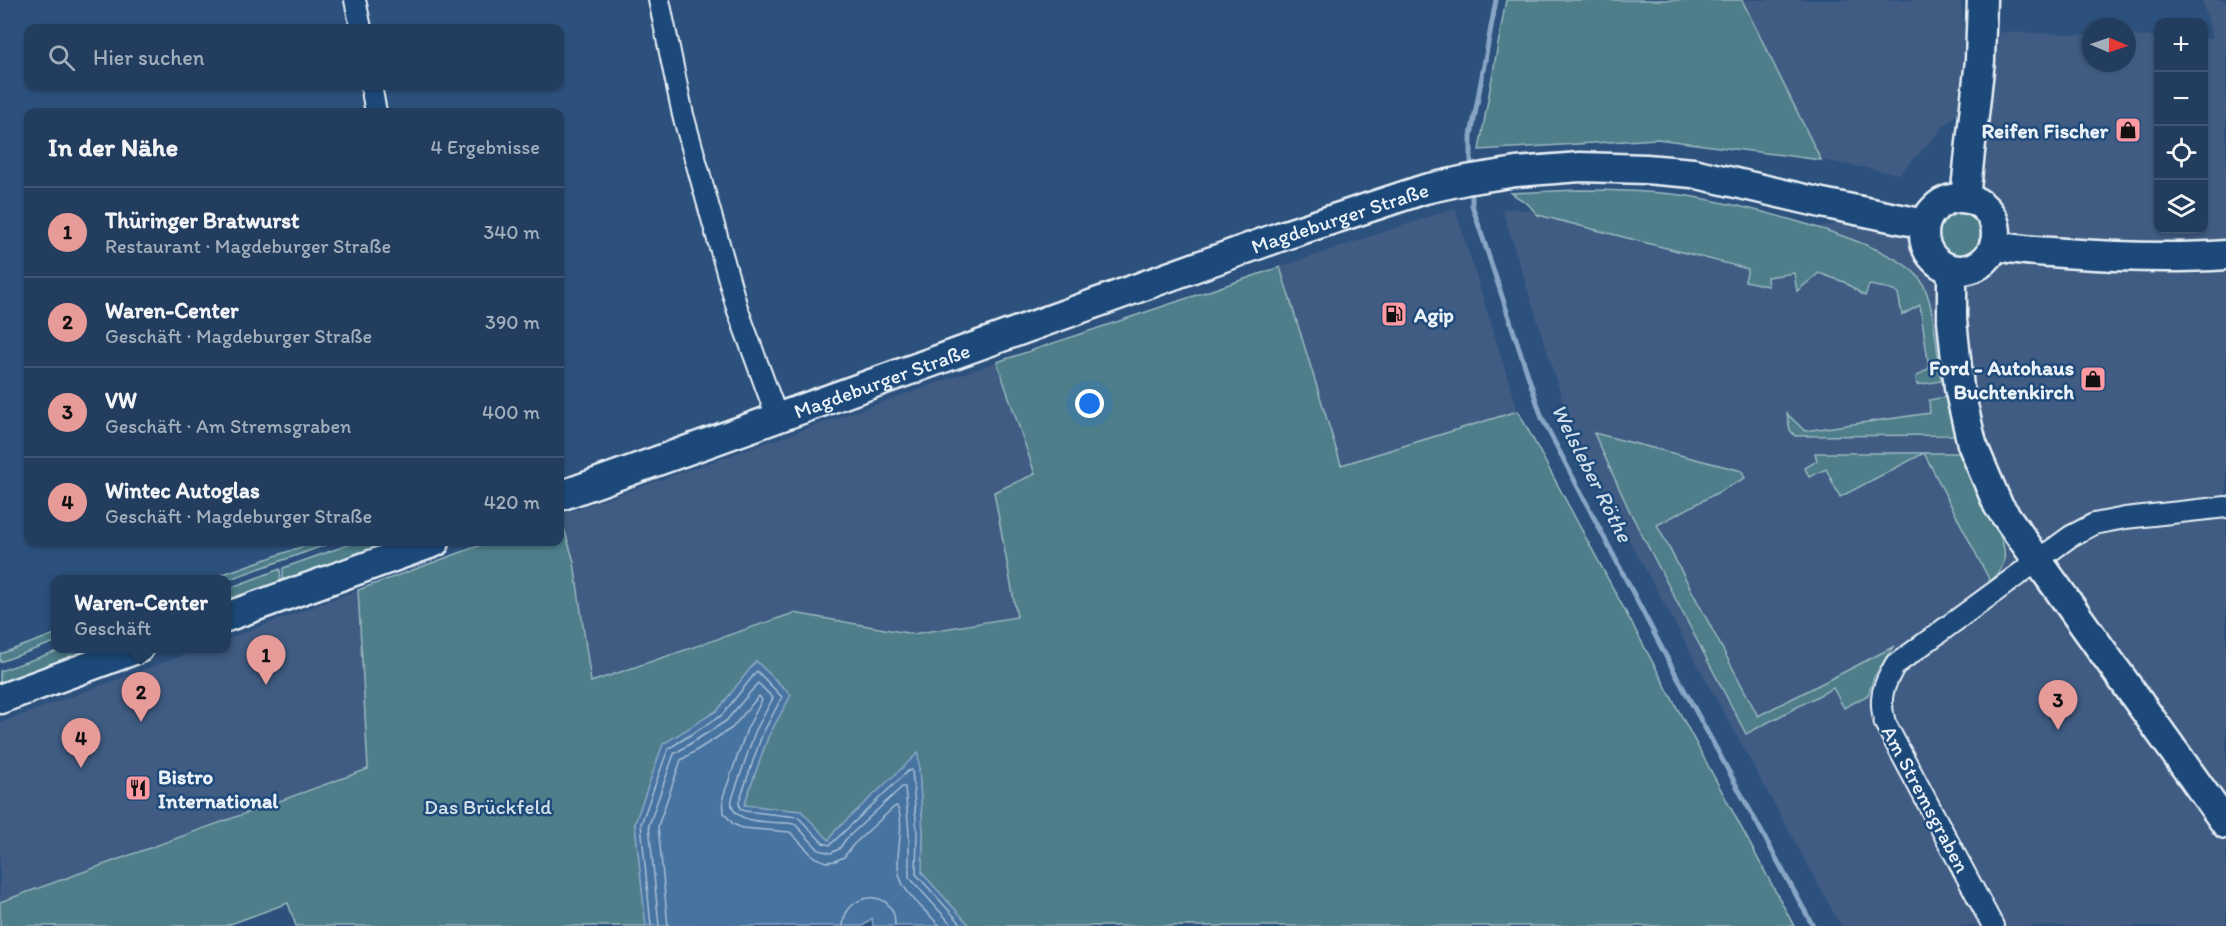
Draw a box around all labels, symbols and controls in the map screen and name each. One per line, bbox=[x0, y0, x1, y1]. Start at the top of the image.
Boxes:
north arrow bbox=[2082, 18, 2136, 72]
map controls bbox=[2154, 18, 2208, 234]
button: + bbox=[2154, 18, 2208, 72]
search box bbox=[24, 24, 564, 90]
icon: search bbox=[45, 41, 78, 74]
text: Hier suchen bbox=[93, 44, 204, 71]
button: − bbox=[2154, 72, 2208, 126]
shop icon: Reifen Fischer bbox=[2113, 115, 2143, 145]
place label: Reifen Fischer bbox=[1982, 118, 2109, 143]
button: locate bbox=[2154, 126, 2208, 180]
text: In der Nähe bbox=[48, 131, 178, 163]
text: 4 Ergebnisse bbox=[430, 135, 540, 159]
street label: Magdeburger Straße bbox=[1248, 176, 1431, 259]
button: layers bbox=[2154, 180, 2208, 234]
text: Thüringer Bratwurst bbox=[105, 207, 299, 234]
text: 1 bbox=[63, 220, 72, 244]
text: 340 m bbox=[483, 220, 540, 244]
text: Restaurant · Magdeburger Straße bbox=[105, 234, 391, 258]
text: Waren-Center bbox=[105, 297, 239, 324]
fuel station icon: Agip bbox=[1379, 299, 1409, 329]
place label: Agip bbox=[1413, 302, 1454, 328]
text: 2 bbox=[62, 310, 73, 334]
text: 390 m bbox=[485, 310, 540, 334]
text: Geschäft · Magdeburger Straße bbox=[105, 324, 372, 348]
street label: Magdeburger Straße bbox=[790, 337, 973, 423]
place label: Ford - Autohaus Buchtenkirch bbox=[1929, 355, 2074, 404]
shop icon: Ford - Autohaus Buchtenkirch bbox=[2078, 364, 2108, 394]
text: VW bbox=[105, 387, 137, 414]
your location bbox=[1075, 389, 1104, 418]
water label: Welsleber Röthe bbox=[1546, 399, 1639, 548]
text: 3 bbox=[62, 400, 73, 424]
text: 400 m bbox=[482, 400, 540, 424]
text: Geschäft · Am Stremsgraben bbox=[105, 414, 351, 438]
text: Wintec Autoglas bbox=[105, 477, 260, 504]
text: 4 bbox=[61, 490, 74, 514]
text: 420 m bbox=[484, 490, 540, 514]
text: Geschäft · Magdeburger Straße bbox=[105, 504, 372, 528]
popup bbox=[51, 575, 231, 653]
text: Waren-Center bbox=[74, 589, 208, 616]
text: Geschäft bbox=[74, 616, 151, 640]
pin: 1 bbox=[246, 636, 286, 685]
pin: 2 bbox=[122, 672, 160, 722]
pin: 3 bbox=[2038, 680, 2078, 730]
pin: 4 bbox=[62, 718, 100, 768]
street label: Am Stremsgraben bbox=[1877, 721, 1975, 877]
place label: Bistro International bbox=[158, 764, 279, 813]
restaurant icon: Bistro International bbox=[123, 773, 153, 803]
park label: Das Brückfeld bbox=[424, 794, 552, 819]

